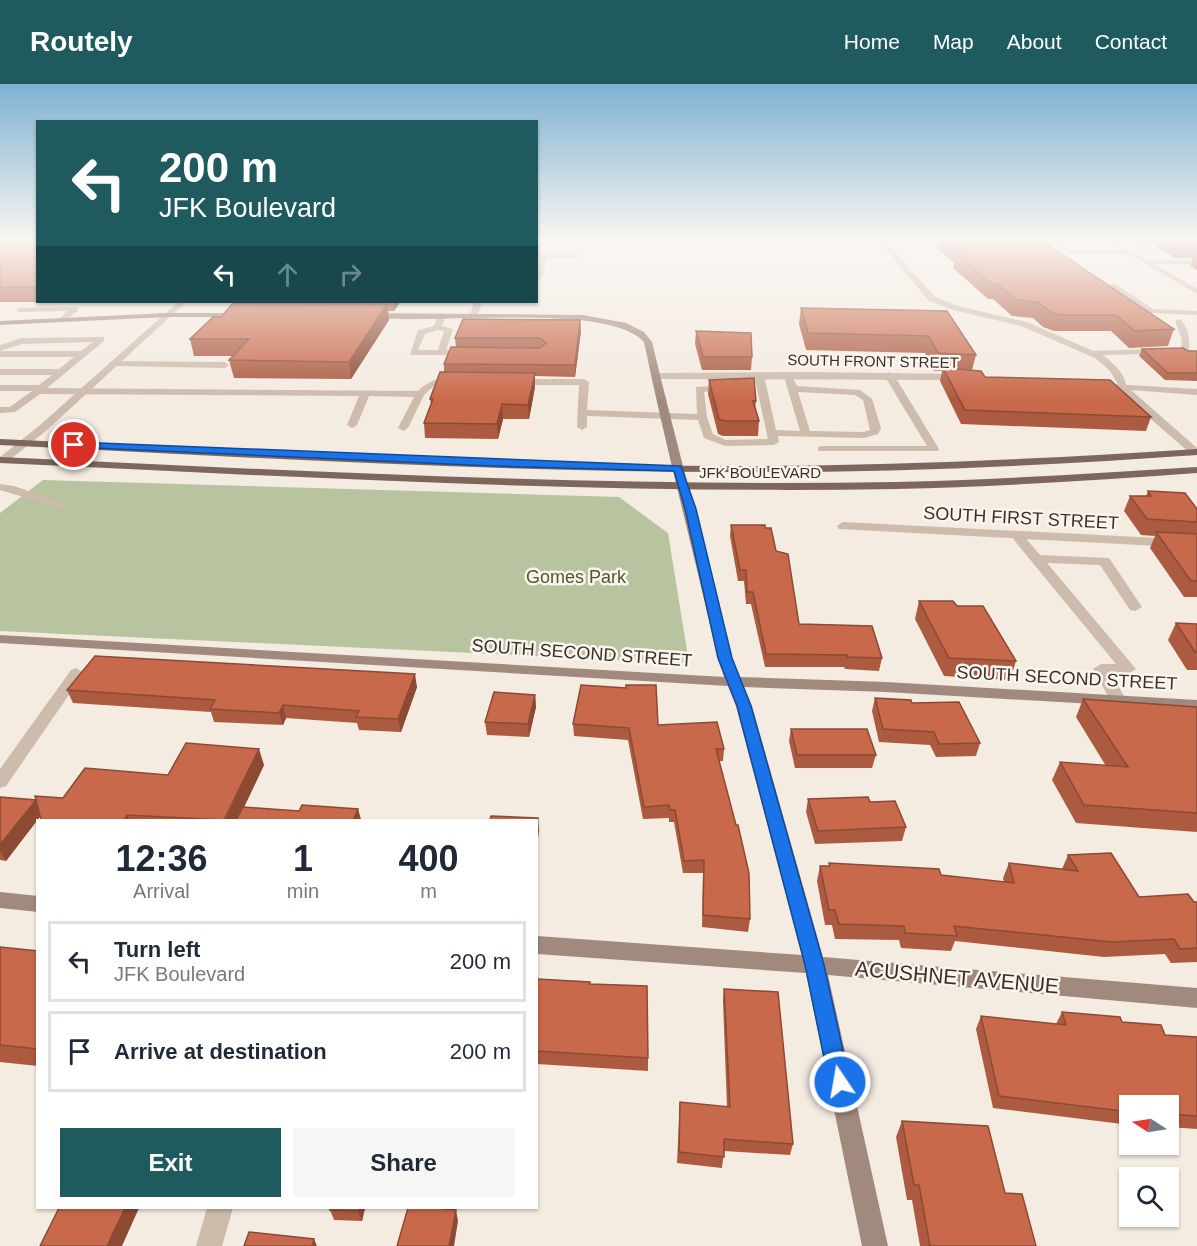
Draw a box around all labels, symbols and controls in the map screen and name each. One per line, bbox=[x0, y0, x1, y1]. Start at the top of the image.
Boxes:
text: Routely bbox=[30, 26, 133, 57]
text: Home bbox=[844, 30, 900, 53]
text: Map bbox=[933, 30, 974, 53]
text: About bbox=[1007, 30, 1062, 53]
text: Contact bbox=[1095, 30, 1167, 53]
icon: left bbox=[60, 144, 138, 222]
text: 200 m bbox=[159, 144, 278, 191]
text: JFK Boulevard bbox=[159, 193, 336, 223]
icon: left bbox=[208, 258, 241, 291]
icon: ahead bbox=[271, 258, 304, 291]
icon: right bbox=[334, 258, 367, 291]
street label: SOUTH FRONT STREET bbox=[787, 351, 959, 371]
pin bbox=[48, 419, 99, 470]
icon: arrive bbox=[57, 428, 90, 461]
street label: JFK BOULEVARD bbox=[699, 464, 821, 481]
street label: SOUTH FIRST STREET bbox=[923, 503, 1119, 533]
park label: Gomes Park bbox=[526, 567, 627, 587]
street label: SOUTH SECOND STREET bbox=[471, 635, 693, 671]
street label: SOUTH SECOND STREET bbox=[956, 662, 1178, 694]
text: 12:36 bbox=[115, 838, 207, 879]
text: 1 bbox=[293, 838, 313, 879]
text: 400 bbox=[398, 838, 459, 879]
text: Arrival bbox=[133, 880, 190, 902]
text: min bbox=[287, 880, 319, 902]
text: m bbox=[420, 880, 437, 902]
text: Turn left bbox=[114, 937, 200, 962]
icon: left bbox=[63, 945, 96, 978]
text: 200 m bbox=[450, 949, 511, 974]
street label: ACUSHNET AVENUE bbox=[854, 957, 1060, 997]
text: JFK Boulevard bbox=[114, 963, 245, 985]
icon: arrive bbox=[63, 1035, 96, 1068]
text: Arrive at destination bbox=[114, 1039, 327, 1064]
text: 200 m bbox=[450, 1039, 511, 1064]
position arrow bbox=[808, 1050, 872, 1114]
north arrow bbox=[1119, 1095, 1179, 1155]
map controls bbox=[1119, 1095, 1179, 1227]
button: Exit bbox=[60, 1128, 281, 1197]
button: Share bbox=[293, 1128, 514, 1197]
button: search bbox=[1119, 1167, 1179, 1227]

